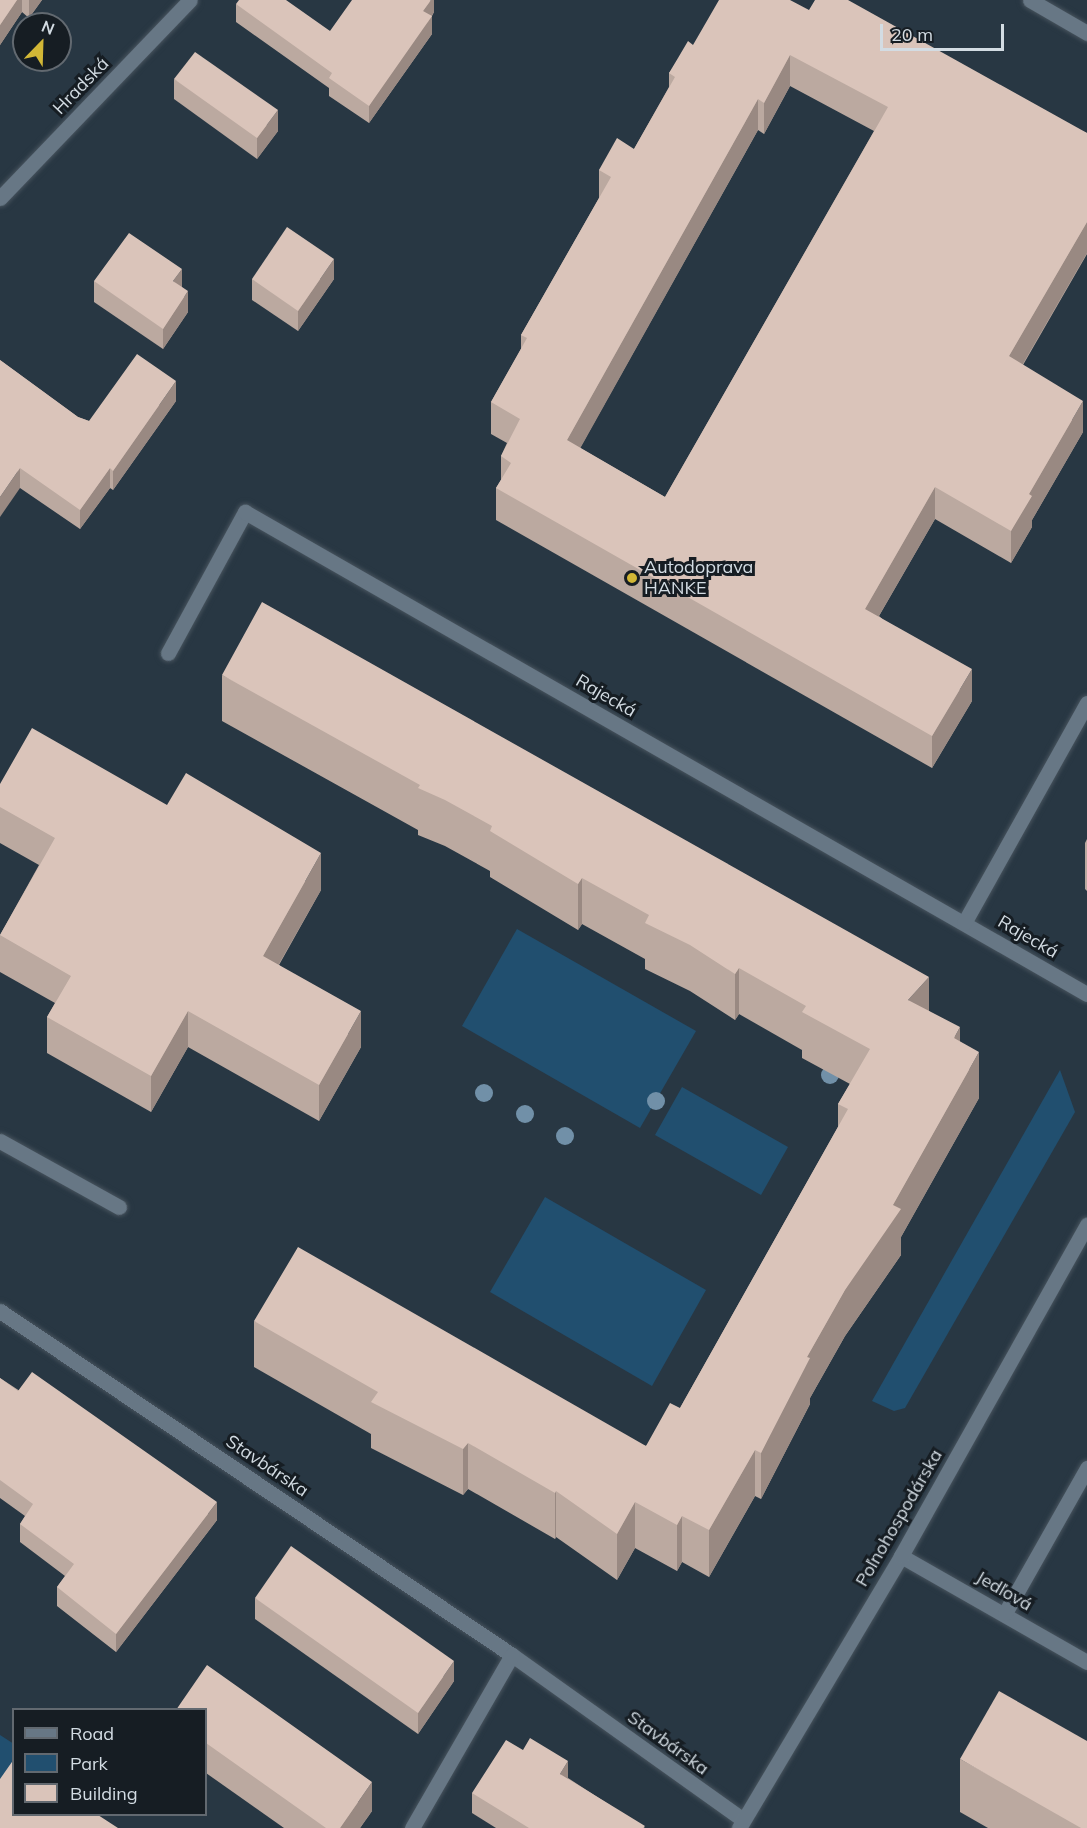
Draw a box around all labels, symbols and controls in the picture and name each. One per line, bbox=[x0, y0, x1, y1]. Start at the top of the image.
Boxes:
north arrow bbox=[12, 12, 72, 72]
scale bar bbox=[883, 12, 1008, 50]
text: N bbox=[39, 16, 58, 39]
text: 20 m bbox=[891, 23, 933, 46]
street label: Hradská bbox=[49, 53, 113, 119]
place label: Autodoprava HANKE bbox=[644, 557, 753, 600]
marker: Autodoprava HANKE bbox=[625, 571, 639, 585]
street label: Rajecká bbox=[572, 670, 640, 722]
street label: Rajecká bbox=[994, 911, 1062, 963]
street label: Stavbárska bbox=[222, 1431, 312, 1501]
street label: Poľnohospodárska bbox=[851, 1446, 947, 1590]
street label: Jedľová bbox=[972, 1566, 1036, 1616]
street label: Stavbárska bbox=[623, 1706, 713, 1780]
legend bbox=[12, 1708, 207, 1816]
text: Road bbox=[70, 1722, 114, 1745]
text: Park bbox=[70, 1752, 108, 1775]
text: Building bbox=[70, 1782, 138, 1805]

